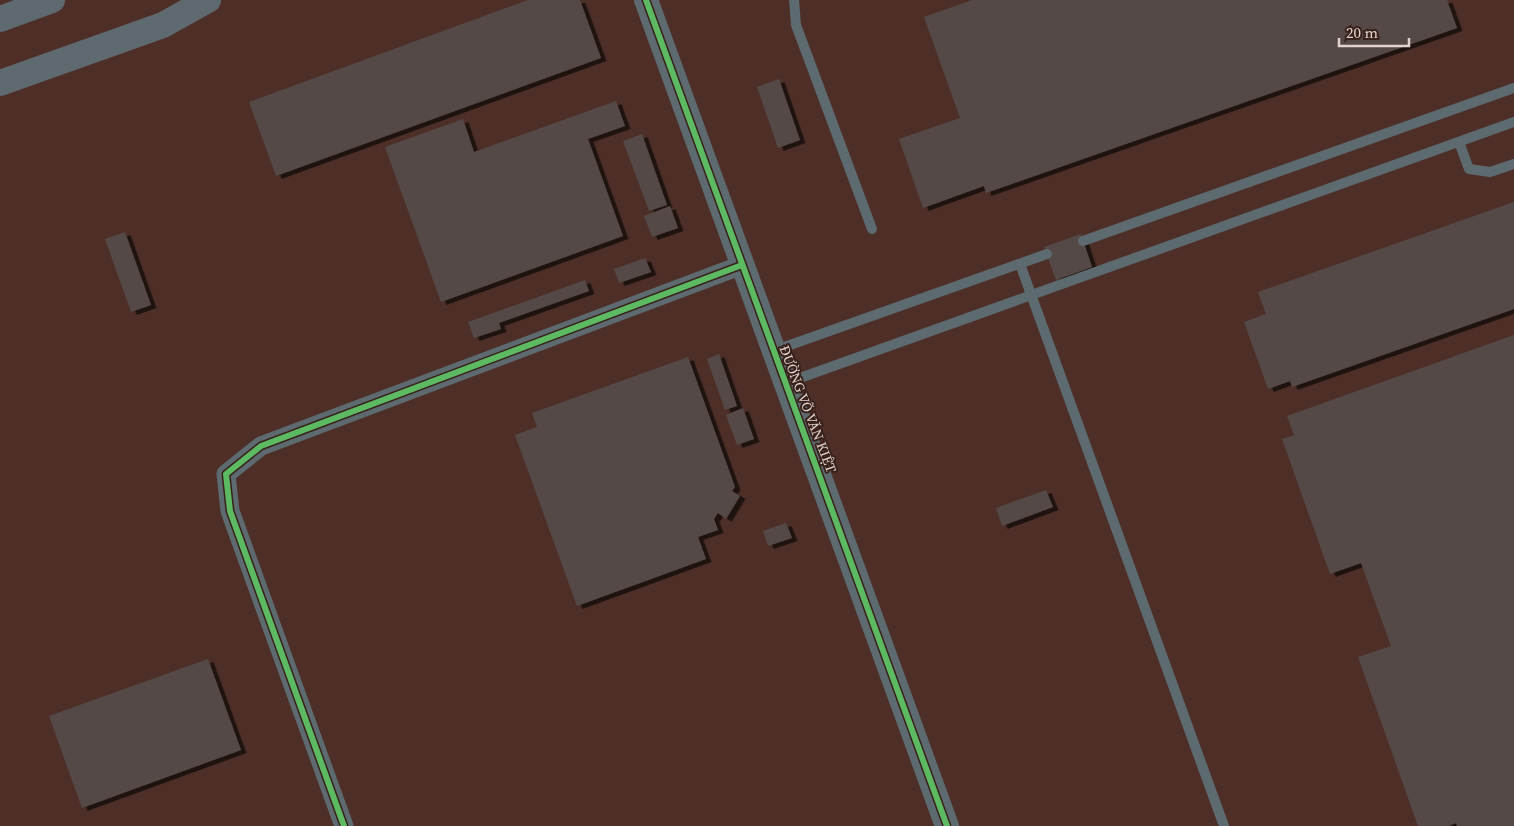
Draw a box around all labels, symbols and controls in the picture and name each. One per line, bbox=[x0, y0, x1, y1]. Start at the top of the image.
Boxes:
scale bar bbox=[1339, 15, 1409, 47]
text: 20 m bbox=[1346, 22, 1378, 43]
street label: ĐƯỜNG VÕ VĂN KIỆT bbox=[775, 342, 842, 476]

